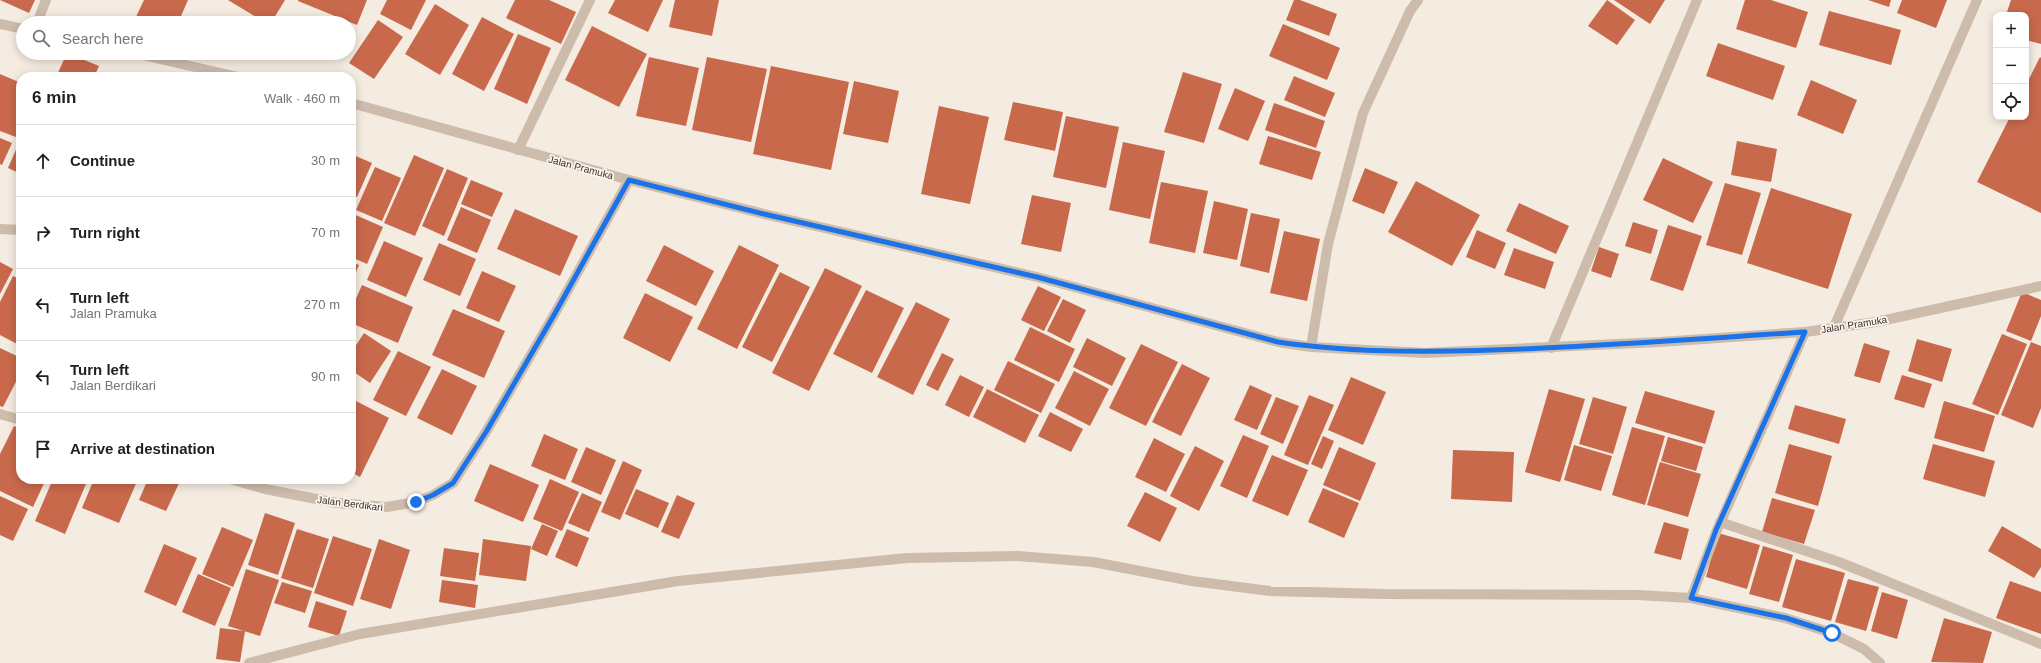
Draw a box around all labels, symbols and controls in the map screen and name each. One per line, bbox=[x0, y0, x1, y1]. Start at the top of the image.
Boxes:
map controls bbox=[1993, 12, 2029, 120]
button: + bbox=[1993, 12, 2029, 48]
search box bbox=[16, 16, 356, 60]
icon: search bbox=[30, 27, 52, 49]
text: Search here bbox=[62, 30, 144, 47]
button: − bbox=[1993, 48, 2029, 84]
button: locate bbox=[1993, 84, 2029, 120]
text: 6 min bbox=[32, 88, 76, 107]
text: Walk · 460 m bbox=[264, 91, 340, 106]
icon: ahead bbox=[32, 150, 54, 172]
text: Continue bbox=[70, 152, 135, 169]
text: 30 m bbox=[311, 153, 340, 168]
street label: Jalan Pramuka bbox=[547, 154, 615, 182]
icon: right bbox=[32, 222, 54, 244]
text: Turn right bbox=[70, 224, 140, 241]
text: 70 m bbox=[311, 225, 340, 240]
text: Turn left bbox=[70, 289, 129, 306]
icon: left bbox=[32, 294, 54, 316]
text: 270 m bbox=[304, 297, 340, 312]
text: Jalan Pramuka bbox=[70, 306, 157, 321]
street label: Jalan Pramuka bbox=[1820, 314, 1888, 335]
text: Turn left bbox=[70, 361, 129, 378]
icon: left bbox=[32, 366, 54, 388]
text: 90 m bbox=[311, 369, 340, 384]
text: Jalan Berdikari bbox=[70, 378, 156, 393]
icon: arrive bbox=[32, 438, 54, 460]
text: Arrive at destination bbox=[70, 440, 215, 457]
route end bbox=[407, 493, 425, 511]
street label: Jalan Berdikari bbox=[316, 494, 383, 513]
route start bbox=[1823, 624, 1841, 642]

